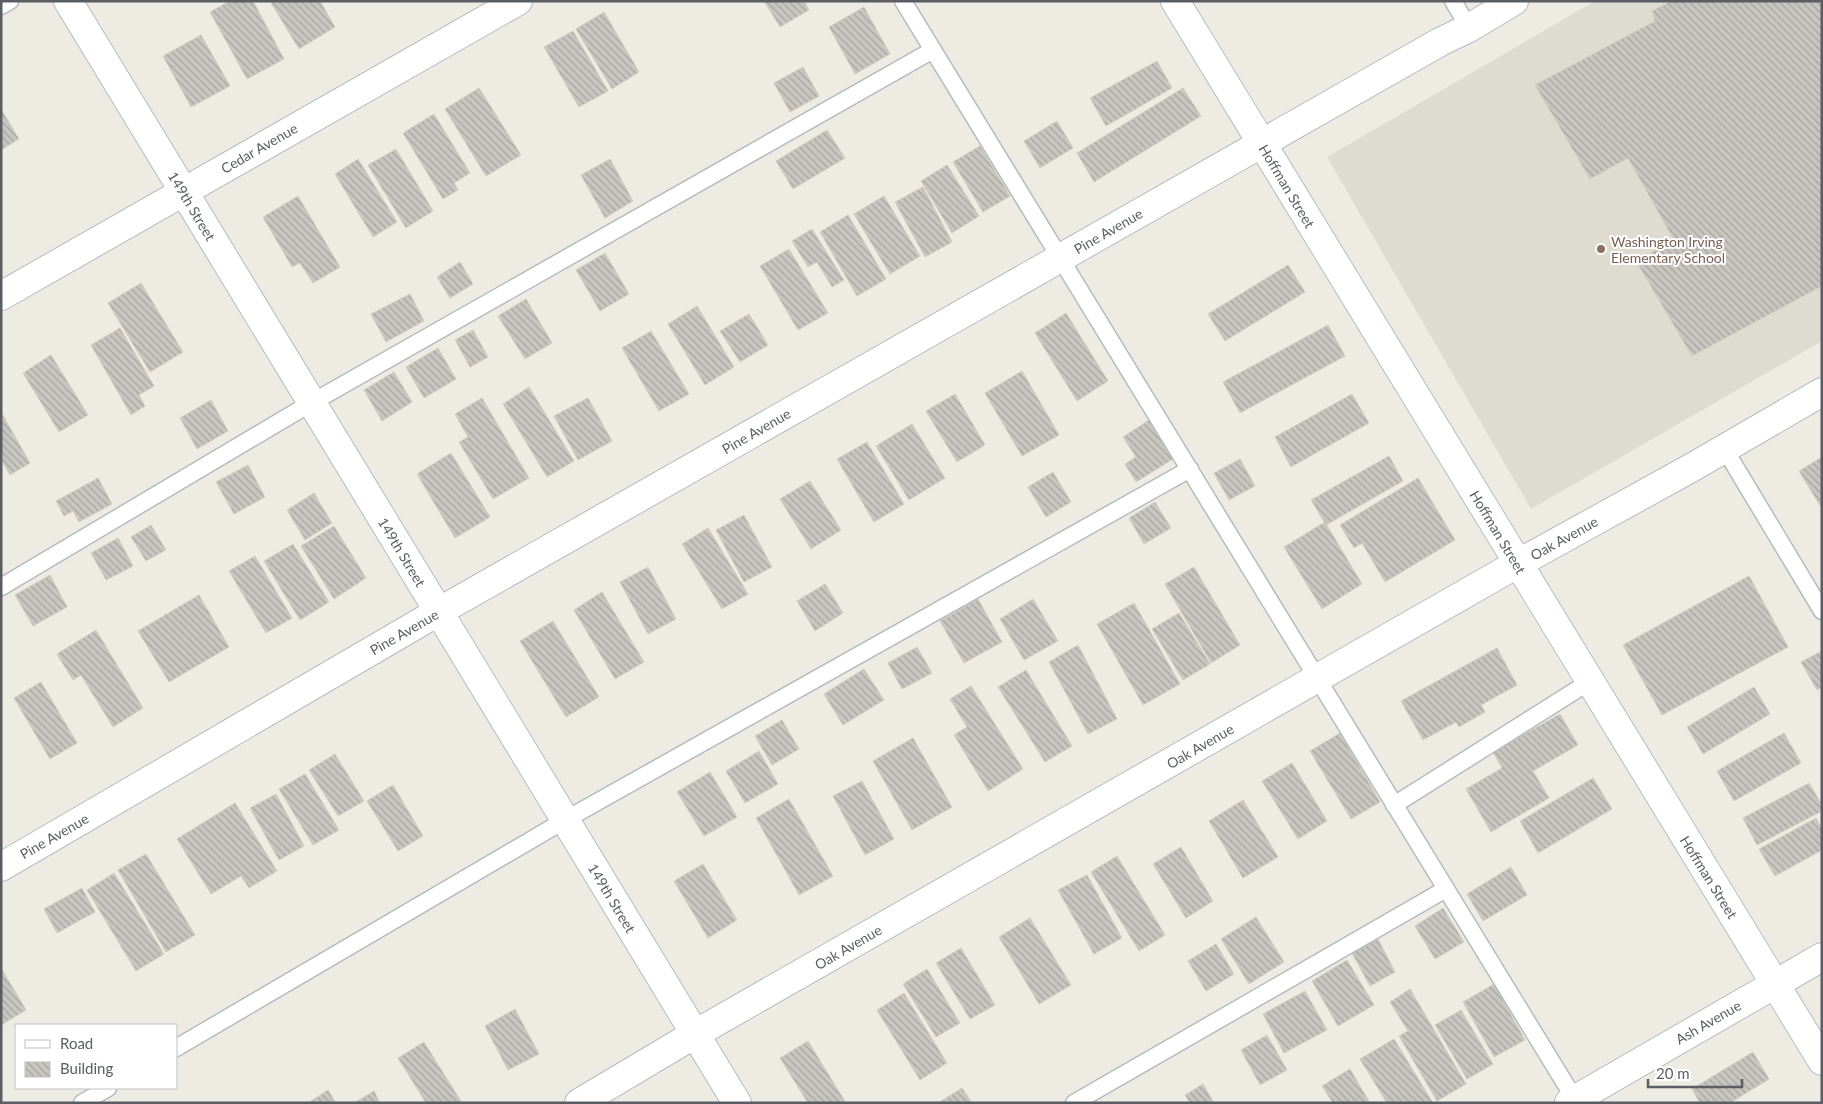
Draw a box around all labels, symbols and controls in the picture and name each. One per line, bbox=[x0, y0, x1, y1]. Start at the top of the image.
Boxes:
street label: Cedar Avenue bbox=[218, 119, 300, 177]
street label: Hoffman Street bbox=[1255, 141, 1319, 231]
street label: 149th Street bbox=[165, 168, 219, 244]
street label: Pine Avenue bbox=[1071, 205, 1145, 257]
place label: Washington Irving Elementary School bbox=[1611, 233, 1725, 266]
marker: Washington Irving Elementary School bbox=[1595, 243, 1607, 255]
street label: Pine Avenue bbox=[719, 405, 793, 457]
street label: Hoffman Street bbox=[1466, 487, 1530, 577]
street label: Oak Avenue bbox=[1527, 512, 1601, 564]
street label: 149th Street bbox=[375, 514, 429, 590]
street label: Pine Avenue bbox=[367, 606, 441, 658]
street label: Oak Avenue bbox=[1163, 720, 1237, 772]
street label: Pine Avenue bbox=[17, 810, 91, 862]
street label: Hoffman Street bbox=[1677, 833, 1741, 921]
street label: 149th Street bbox=[585, 860, 639, 936]
street label: Oak Avenue bbox=[811, 921, 885, 973]
street label: Ash Avenue bbox=[1672, 996, 1744, 1048]
legend bbox=[15, 1024, 178, 1089]
text: Road bbox=[60, 1034, 93, 1052]
scale bar bbox=[1648, 1056, 1742, 1088]
text: Building bbox=[60, 1059, 113, 1077]
text: 20 m bbox=[1656, 1064, 1690, 1082]

